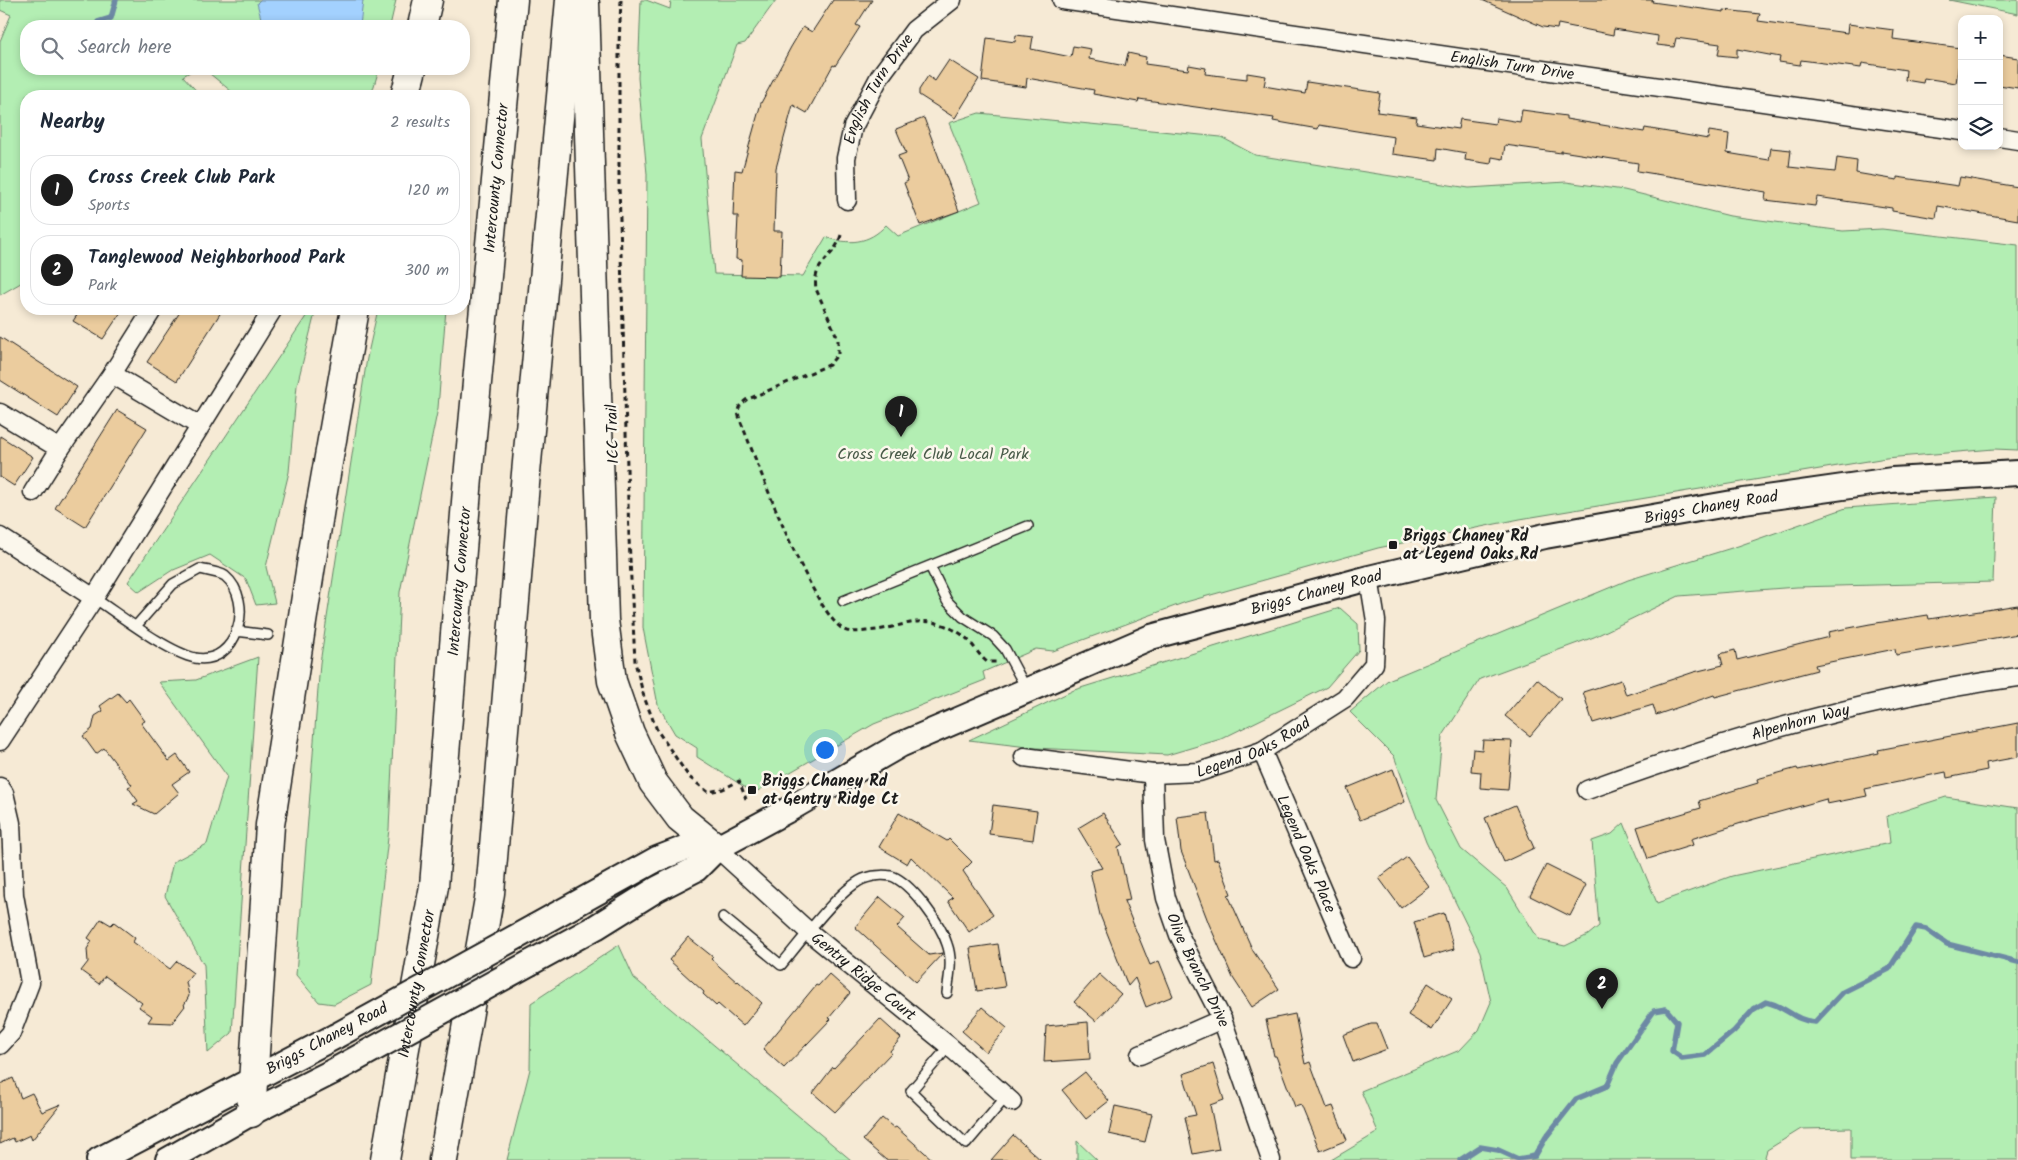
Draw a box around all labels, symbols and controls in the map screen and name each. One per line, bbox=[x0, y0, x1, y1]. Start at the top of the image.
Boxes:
map controls bbox=[1958, 15, 2003, 150]
button: + bbox=[1958, 15, 2003, 60]
search box bbox=[20, 20, 470, 75]
street label: English Turn Drive bbox=[837, 28, 920, 147]
text: Search here bbox=[78, 33, 172, 63]
icon: search bbox=[38, 34, 66, 62]
street label: English Turn Drive bbox=[1449, 44, 1576, 87]
button: − bbox=[1958, 60, 2003, 105]
street label: Intercounty Connector bbox=[477, 101, 516, 254]
button: layers bbox=[1958, 105, 2003, 150]
text: Nearby bbox=[40, 106, 105, 139]
text: 2 results bbox=[390, 110, 450, 135]
text: Cross Creek Club Park bbox=[88, 163, 275, 193]
text: 1 bbox=[55, 178, 59, 203]
text: 120 m bbox=[408, 178, 449, 203]
text: Sports bbox=[88, 193, 130, 218]
text: Tanglewood Neighborhood Park bbox=[88, 243, 345, 273]
text: 2 bbox=[52, 258, 62, 283]
text: 300 m bbox=[405, 258, 449, 283]
text: Park bbox=[88, 273, 117, 298]
pin: 1 bbox=[885, 396, 917, 437]
street label: ICC Trail bbox=[599, 404, 627, 464]
park label: Cross Creek Club Local Park bbox=[837, 442, 1029, 467]
street label: Briggs Chaney Road bbox=[1642, 484, 1780, 531]
street label: Intercounty Connector bbox=[441, 504, 478, 657]
place label: Briggs Chaney Rd at Legend Oaks Rd bbox=[1403, 524, 1538, 567]
marker: Briggs Chaney Rd at Legend Oaks Rd bbox=[1387, 539, 1399, 551]
street label: Briggs Chaney Road bbox=[1248, 563, 1385, 622]
street label: Alpenhorn Way bbox=[1748, 697, 1852, 747]
street label: Legend Oaks Road bbox=[1193, 710, 1316, 785]
your location bbox=[812, 737, 838, 763]
place label: Briggs Chaney Rd at Gentry Ridge Ct bbox=[762, 769, 899, 812]
marker: Briggs Chaney Rd at Gentry Ridge Ct bbox=[746, 784, 758, 796]
street label: Legend Oaks Place bbox=[1270, 791, 1343, 917]
street label: Intercounty Connector bbox=[391, 906, 442, 1060]
street label: Olive Branch Drive bbox=[1160, 909, 1236, 1031]
street label: Gentry Ridge Court bbox=[806, 926, 922, 1028]
pin: 2 bbox=[1586, 968, 1618, 1009]
street label: Briggs Chaney Road bbox=[261, 996, 393, 1082]

